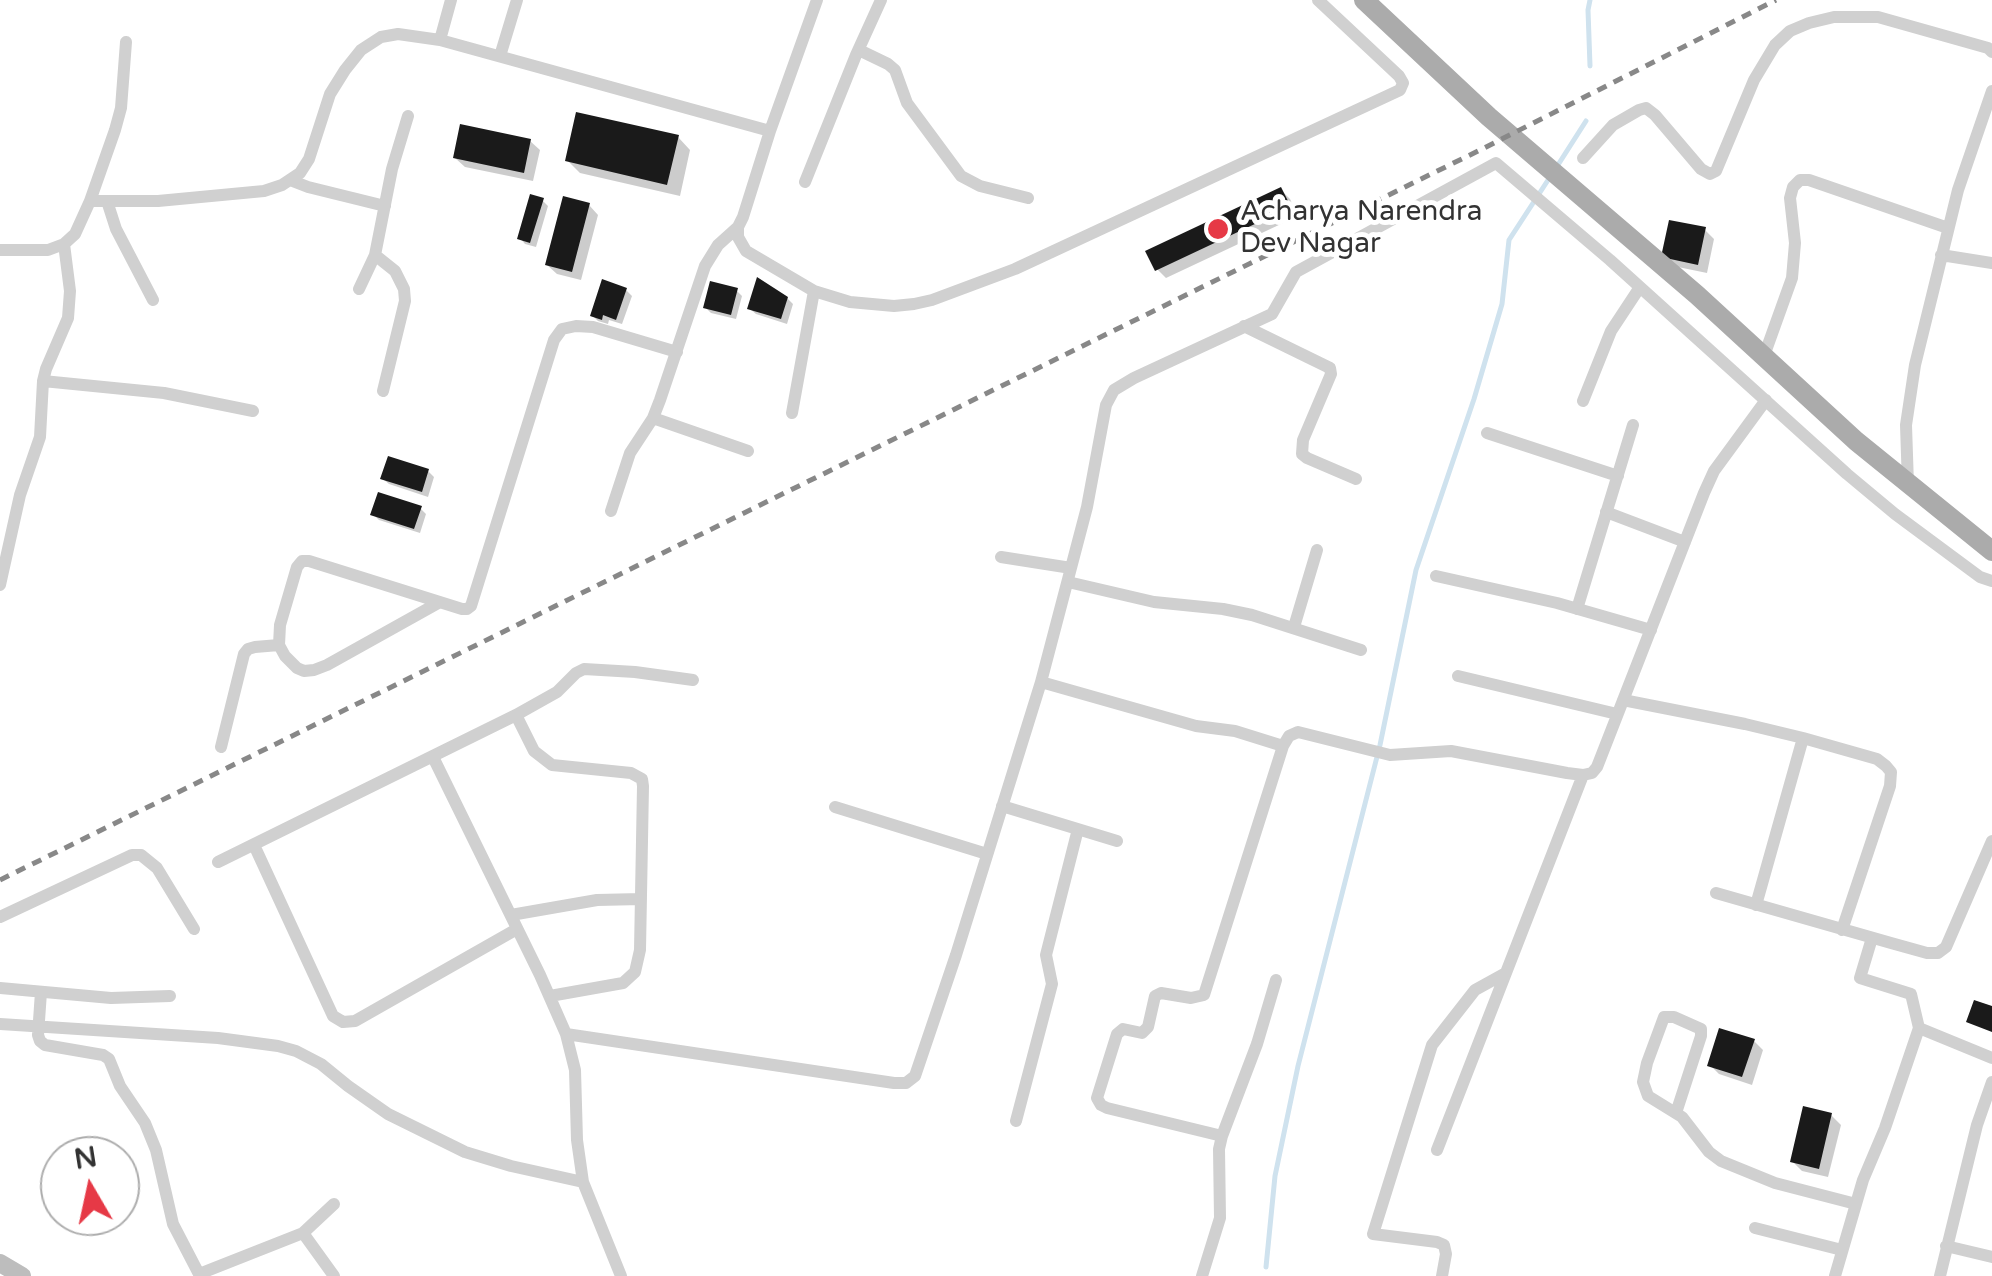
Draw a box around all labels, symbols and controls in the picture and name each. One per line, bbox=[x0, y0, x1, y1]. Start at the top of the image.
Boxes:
place label: Acharya Narendra Dev Nagar bbox=[1240, 196, 1482, 262]
marker: Acharya Narendra Dev Nagar bbox=[1205, 216, 1231, 242]
north arrow bbox=[40, 1136, 140, 1236]
text: N bbox=[72, 1140, 99, 1177]

